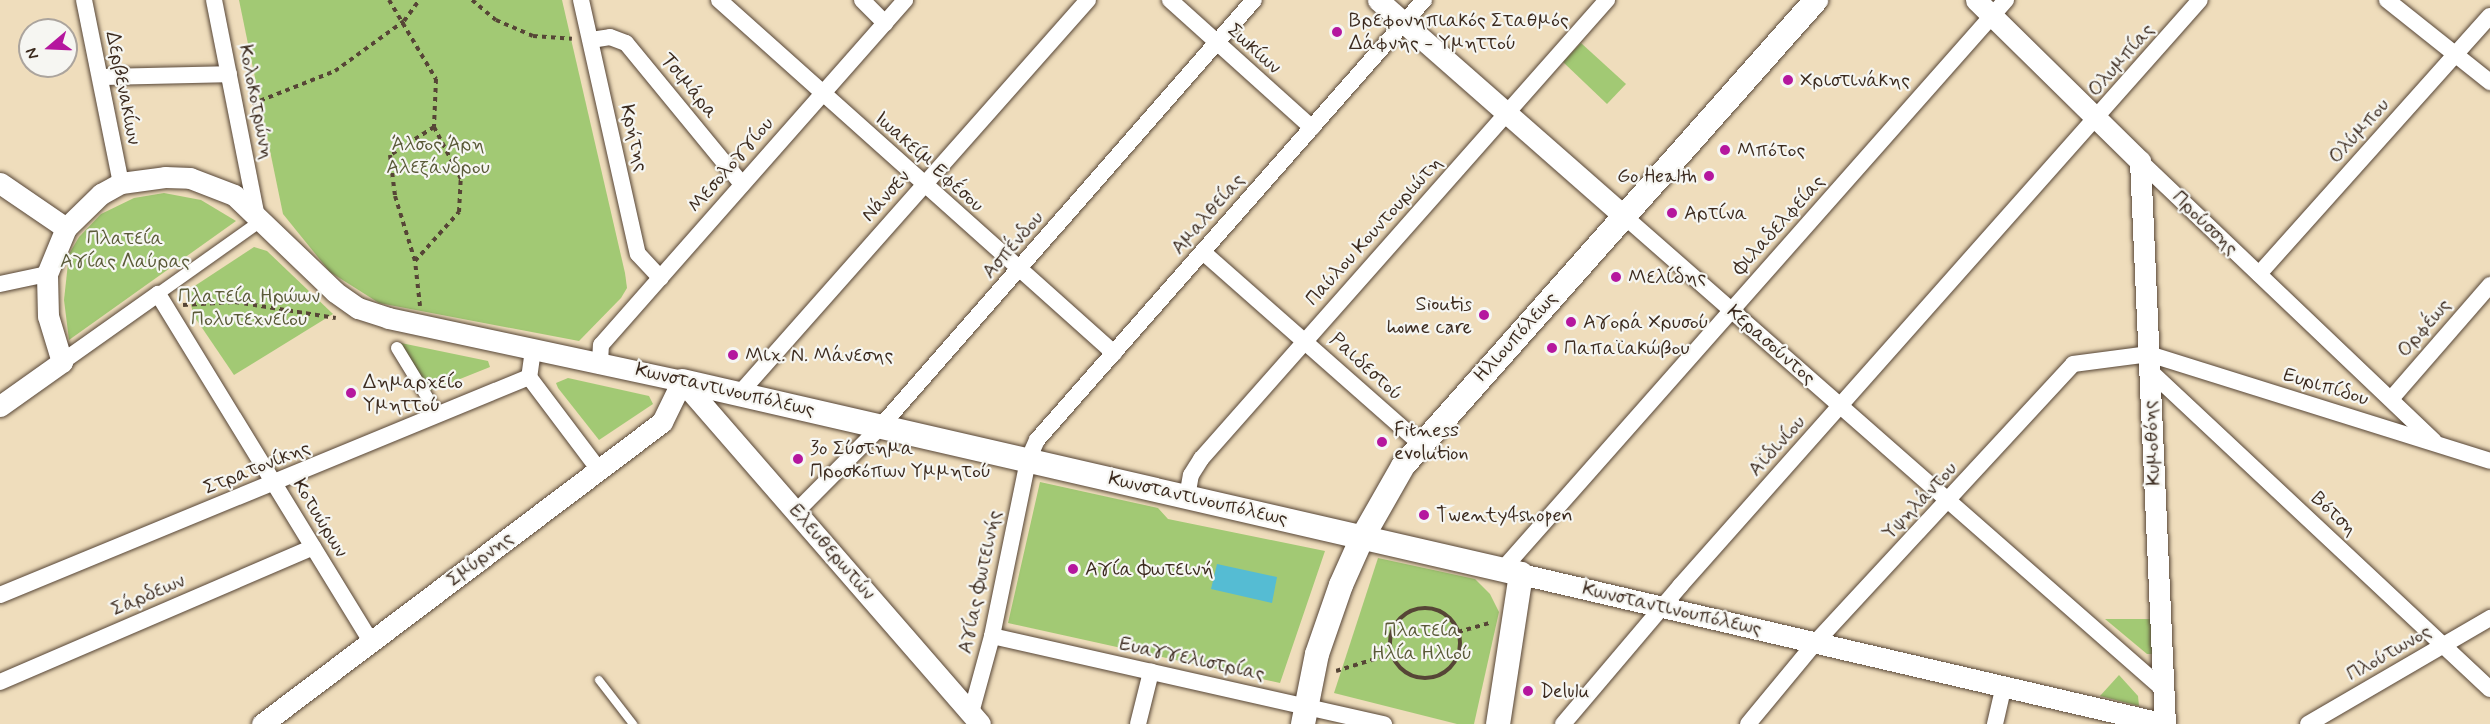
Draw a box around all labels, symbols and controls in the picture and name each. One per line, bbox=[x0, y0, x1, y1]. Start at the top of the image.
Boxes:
place label: Βρεφονηπιακός Σταθμός Δάφνης - Υμηττού bbox=[1349, 8, 1569, 55]
north arrow bbox=[18, 18, 78, 78]
street label: Ολυμπίας bbox=[2083, 18, 2159, 102]
street label: Σωκίων bbox=[1222, 19, 1286, 79]
marker: Βρεφονηπιακός Σταθμός Δάφνης - Υμηττού bbox=[1330, 25, 1344, 39]
street label: Δερβενακίων bbox=[100, 29, 146, 147]
street label: Κολοκοτρώνη bbox=[233, 43, 279, 161]
text: N bbox=[21, 45, 44, 62]
street label: Τσιμάρα bbox=[655, 48, 723, 124]
place label: Χριστινάκης bbox=[1800, 68, 1910, 92]
marker: Χριστινάκης bbox=[1781, 73, 1795, 87]
street label: Ολύμπου bbox=[2323, 93, 2395, 169]
street label: Κρήτης bbox=[615, 102, 653, 174]
street label: Ιωακείμ Εφέσου bbox=[869, 107, 989, 217]
street label: Μεσολογγίου bbox=[683, 112, 779, 218]
park label: Άλσος Άρη Αλεξάνδρου bbox=[386, 133, 490, 180]
place label: Μπότος bbox=[1737, 138, 1805, 162]
marker: Μπότος bbox=[1718, 143, 1732, 157]
street label: Παύλου Κουντουριώτη bbox=[1300, 151, 1448, 311]
place label: Go Health bbox=[1616, 164, 1697, 188]
street label: Νάνσεν bbox=[856, 165, 916, 227]
street label: Αμαλθείας bbox=[1166, 168, 1250, 260]
marker: Go Health bbox=[1702, 169, 1716, 183]
street label: Φιλαδελφείας bbox=[1728, 170, 1830, 280]
street label: Προύσσης bbox=[2167, 186, 2243, 260]
place label: Αρτίνα bbox=[1684, 201, 1747, 225]
street label: Ασπένδου bbox=[977, 206, 1049, 284]
marker: Αρτίνα bbox=[1665, 206, 1679, 220]
park label: Πλατεία Αγίας Λαύρας bbox=[60, 226, 190, 273]
place label: Μελίδης bbox=[1628, 265, 1706, 289]
marker: Μελίδης bbox=[1609, 270, 1623, 284]
park label: Πλατεία Ηρώων Πολυτεχνείου bbox=[178, 284, 320, 331]
street label: Ηλιουπόλεως bbox=[1469, 287, 1563, 387]
place label: Sioutis home care bbox=[1388, 292, 1472, 339]
street label: Ορφέως bbox=[2392, 294, 2456, 362]
street label: Κερασούντος bbox=[1722, 300, 1820, 390]
marker: Sioutis home care bbox=[1477, 308, 1491, 322]
place label: Αγορά Χρυσού bbox=[1583, 310, 1709, 334]
marker: Αγορά Χρυσού bbox=[1564, 315, 1578, 329]
street label: Ραιδεστού bbox=[1325, 328, 1407, 406]
place label: Παπαϊακώβου bbox=[1564, 336, 1690, 360]
marker: Παπαϊακώβου bbox=[1545, 341, 1559, 355]
place label: Μιχ. Ν. Μάνεσης bbox=[745, 343, 893, 367]
marker: Μιχ. Ν. Μάνεσης bbox=[726, 348, 740, 362]
street label: Κωνσταντινουπόλεως bbox=[633, 358, 817, 422]
street label: Ευριπίδου bbox=[2280, 363, 2372, 411]
place label: Δημαρχείο Υμηττού bbox=[363, 370, 463, 417]
marker: Δημαρχείο Υμηττού bbox=[344, 386, 358, 400]
street label: Κυμοθόης bbox=[2138, 400, 2166, 486]
street label: Αϊδινίου bbox=[1743, 411, 1811, 481]
place label: Fitness evolution bbox=[1394, 418, 1469, 465]
marker: Fitness evolution bbox=[1375, 435, 1389, 449]
street label: Στρατονίκης bbox=[200, 436, 314, 500]
place label: 3o Σύστημα Προσκόπων Υμμητού bbox=[810, 436, 991, 483]
marker: 3o Σύστημα Προσκόπων Υμμητού bbox=[791, 452, 805, 466]
street label: Υψηλάντου bbox=[1878, 457, 1962, 545]
street label: Κωνσταντινουπόλεως bbox=[1106, 467, 1290, 531]
street label: Κοτυώρων bbox=[287, 474, 353, 562]
street label: Βότση bbox=[2306, 487, 2362, 541]
street label: Ελευθερωτών bbox=[784, 499, 880, 605]
place label: Twenty4shopen bbox=[1436, 503, 1573, 527]
street label: Αγίας Φωτεινής bbox=[953, 508, 1007, 656]
marker: Twenty4shopen bbox=[1417, 508, 1431, 522]
street label: Σμύρνης bbox=[442, 526, 518, 592]
place label: Αγία Φωτεινή bbox=[1085, 557, 1214, 581]
marker: Αγία Φωτεινή bbox=[1066, 562, 1080, 576]
street label: Σάρδεων bbox=[108, 569, 188, 621]
street label: Κωνσταντινουπόλεως bbox=[1580, 577, 1764, 641]
park label: Πλατεία Ηλία Ηλιού bbox=[1372, 619, 1472, 666]
street label: Πλούτωνος bbox=[2342, 619, 2436, 687]
street label: Ευαγγελιστρίας bbox=[1117, 632, 1267, 686]
place label: Delulu bbox=[1540, 679, 1589, 703]
marker: Delulu bbox=[1521, 684, 1535, 698]

